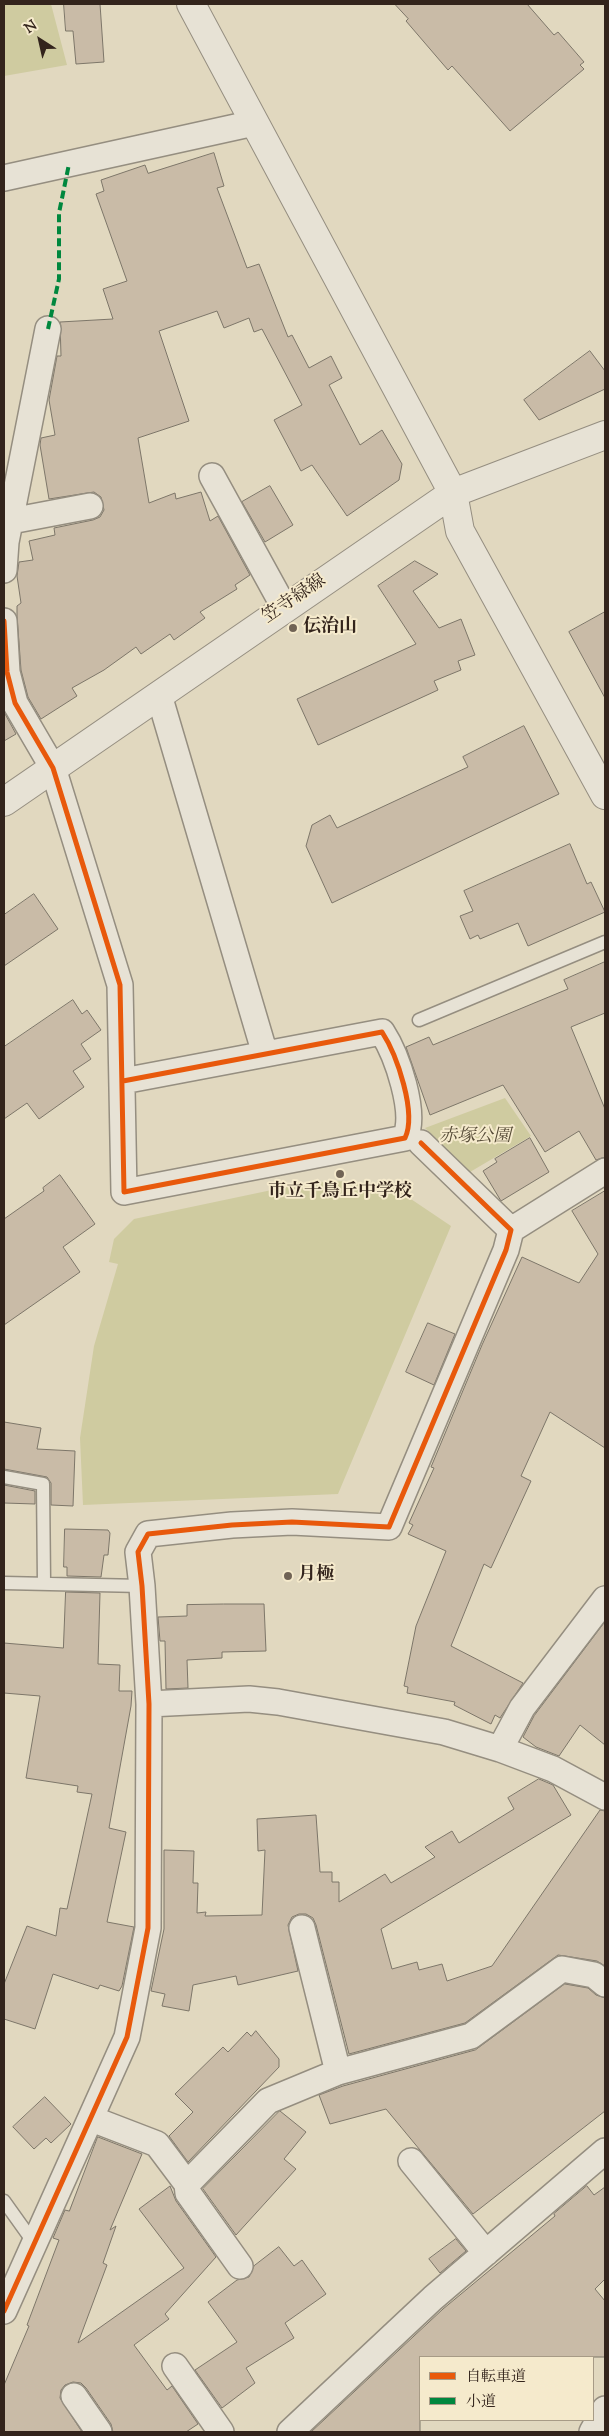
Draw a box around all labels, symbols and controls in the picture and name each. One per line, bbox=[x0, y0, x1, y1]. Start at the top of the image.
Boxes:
north arrow bbox=[15, 15, 65, 65]
text: N bbox=[21, 16, 42, 39]
street label: 笠寺緑線 bbox=[259, 571, 331, 629]
place label: 伝治山 bbox=[303, 617, 357, 639]
marker: 伝治山 bbox=[287, 622, 299, 634]
park label: 赤塚公園 bbox=[439, 1127, 511, 1149]
marker: 市立千鳥丘中学校 bbox=[334, 1168, 346, 1180]
place label: 市立千鳥丘中学校 bbox=[268, 1182, 412, 1204]
place label: 月極 bbox=[298, 1565, 334, 1587]
marker: 月極 bbox=[282, 1570, 294, 1582]
legend bbox=[419, 2356, 594, 2421]
text: 自転車道 bbox=[466, 2367, 526, 2388]
text: 小道 bbox=[466, 2392, 496, 2413]

